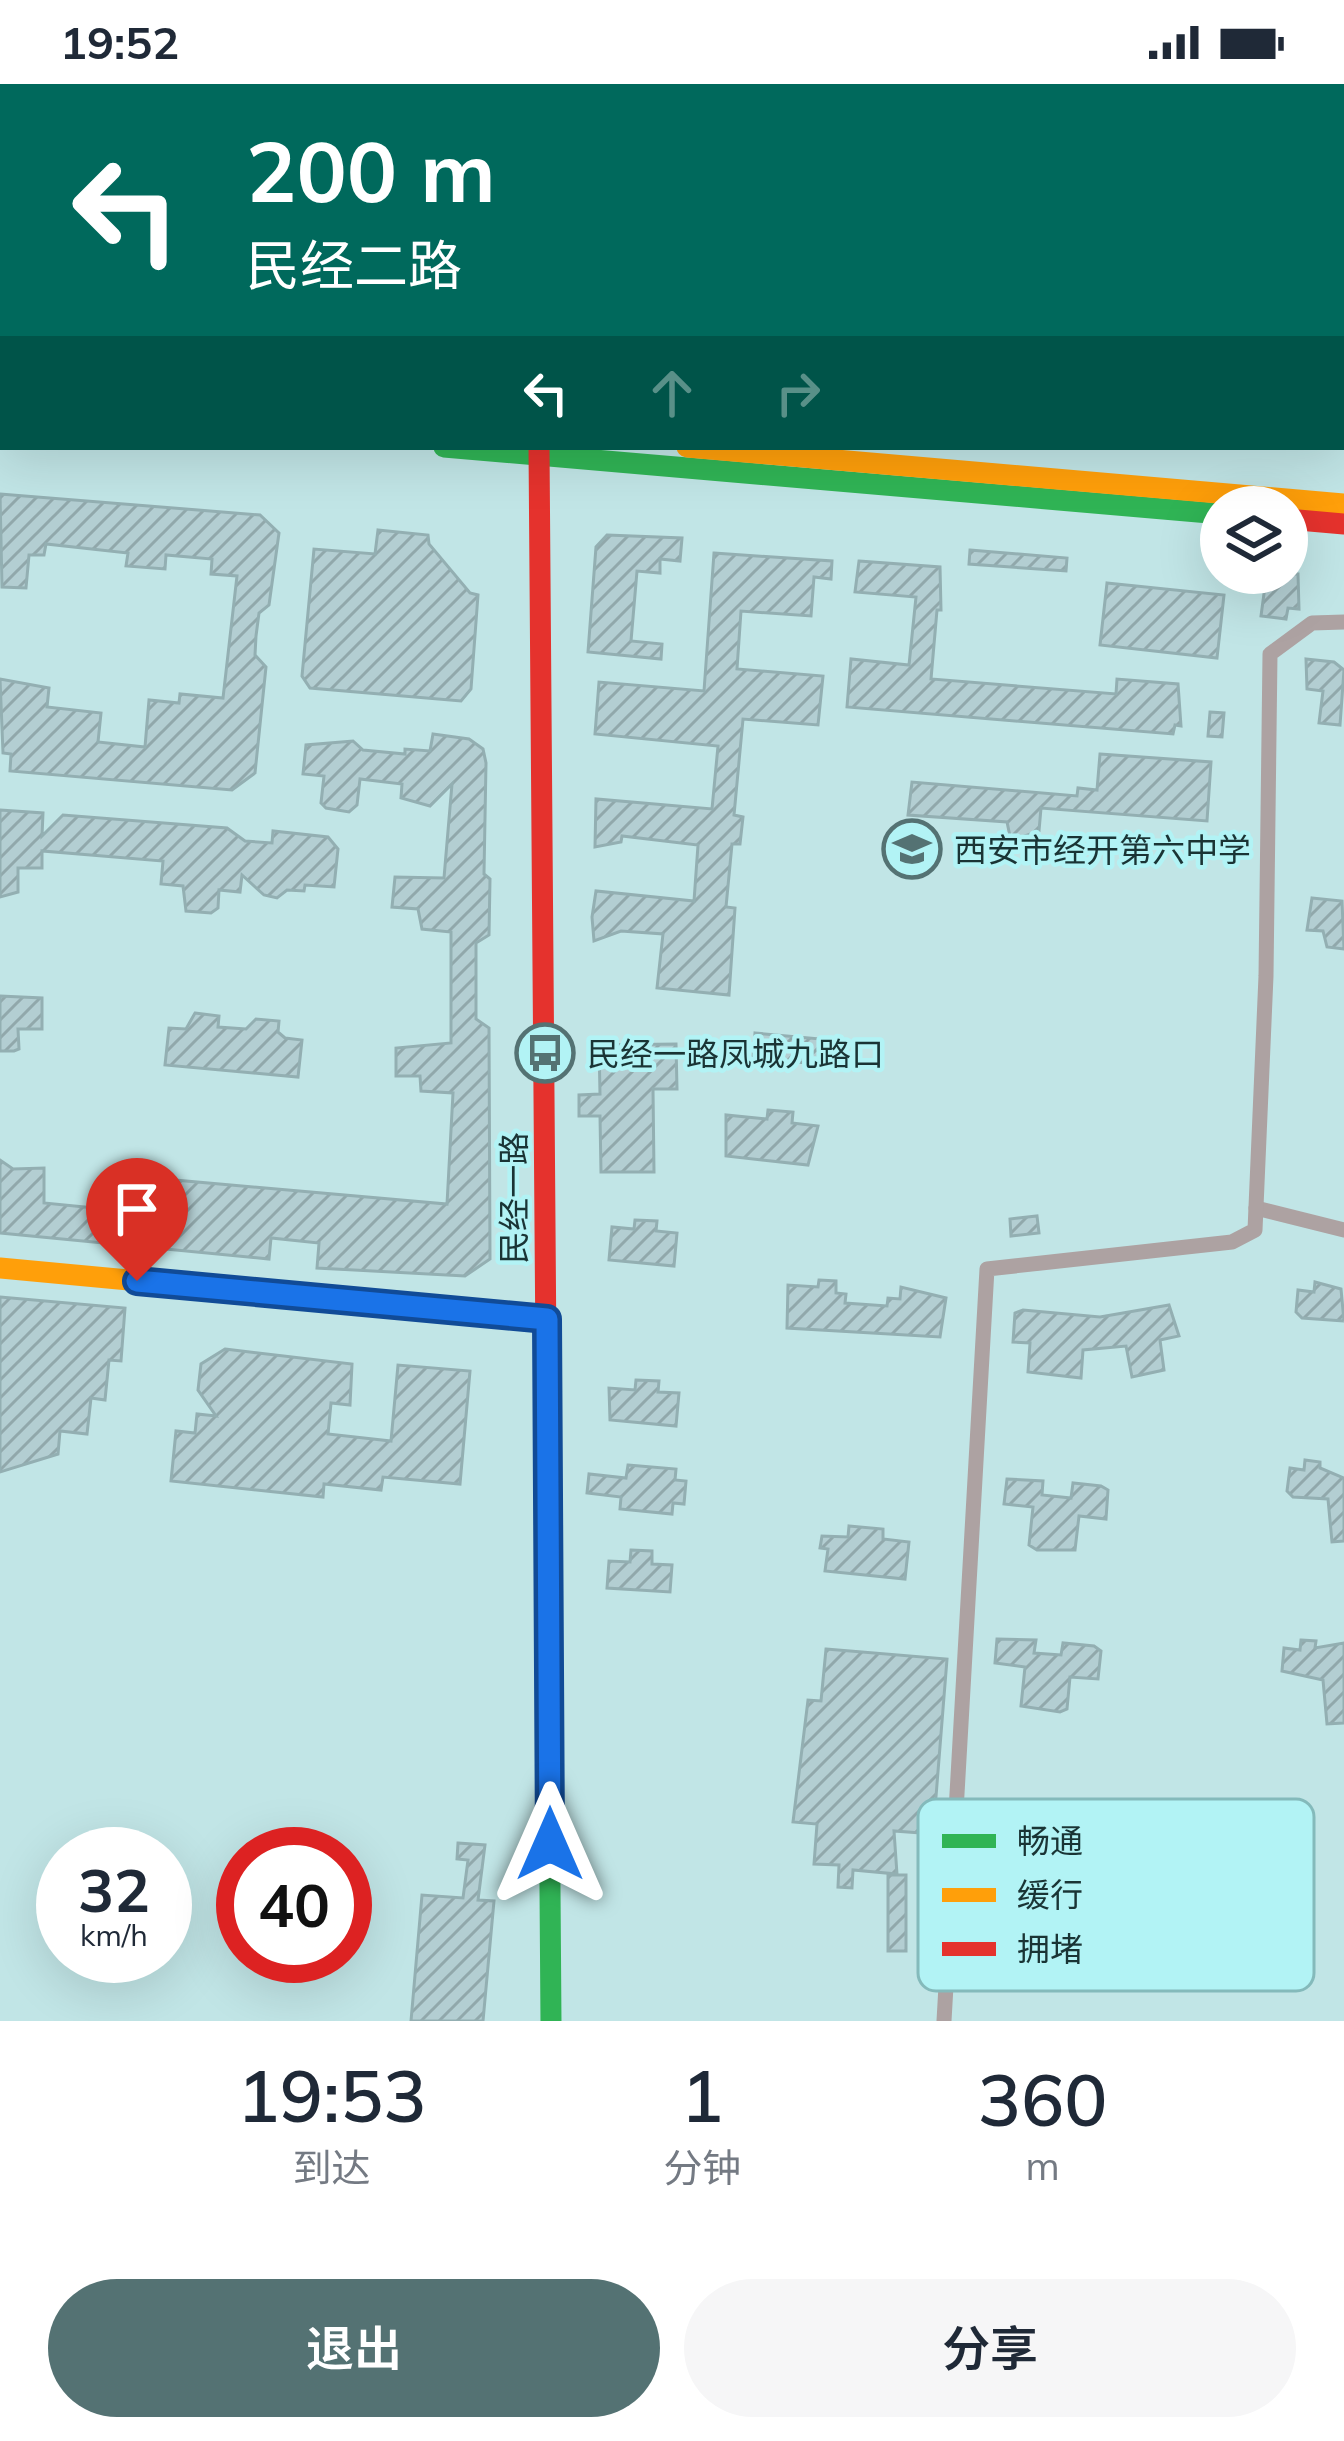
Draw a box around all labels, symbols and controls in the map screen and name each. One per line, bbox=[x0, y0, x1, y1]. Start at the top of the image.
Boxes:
text: 19:52 bbox=[60, 14, 179, 70]
text: 200 m bbox=[246, 118, 496, 223]
icon: left bbox=[48, 132, 204, 288]
text: 民经二路 bbox=[246, 231, 462, 299]
icon: left bbox=[513, 360, 579, 426]
icon: ahead bbox=[639, 360, 705, 426]
icon: right bbox=[765, 360, 831, 426]
map controls bbox=[1200, 486, 1308, 594]
button: layers bbox=[1200, 486, 1308, 594]
school or university icon: 西安市经开第六中学 bbox=[881, 818, 943, 880]
place label: 西安市经开第六中学 bbox=[954, 829, 1251, 870]
bus stop icon: 民经一路凤城九路口 bbox=[514, 1022, 576, 1084]
place label: 民经一路凤城九路口 bbox=[587, 1033, 884, 1074]
street label: 民经一路 bbox=[493, 1132, 534, 1264]
pin bbox=[86, 1158, 188, 1281]
icon: arrive bbox=[104, 1176, 170, 1242]
position arrow bbox=[487, 1781, 613, 1907]
legend bbox=[918, 1799, 1314, 1991]
text: 畅通 bbox=[1017, 1820, 1083, 1861]
speed limit sign: 40 bbox=[216, 1827, 372, 1983]
text: 32 bbox=[78, 1852, 150, 1927]
text: 缓行 bbox=[1017, 1874, 1083, 1915]
text: km/h bbox=[80, 1916, 148, 1954]
text: 拥堵 bbox=[1017, 1928, 1083, 1969]
text: 19:53 bbox=[237, 2050, 427, 2140]
text: 1 bbox=[681, 2050, 724, 2140]
text: 360 bbox=[978, 2054, 1107, 2144]
text: m bbox=[1025, 2141, 1060, 2190]
text: 到达 bbox=[293, 2143, 371, 2192]
text: 分钟 bbox=[663, 2143, 741, 2192]
button: 退出 bbox=[48, 2279, 660, 2417]
button: 分享 bbox=[684, 2279, 1296, 2417]

